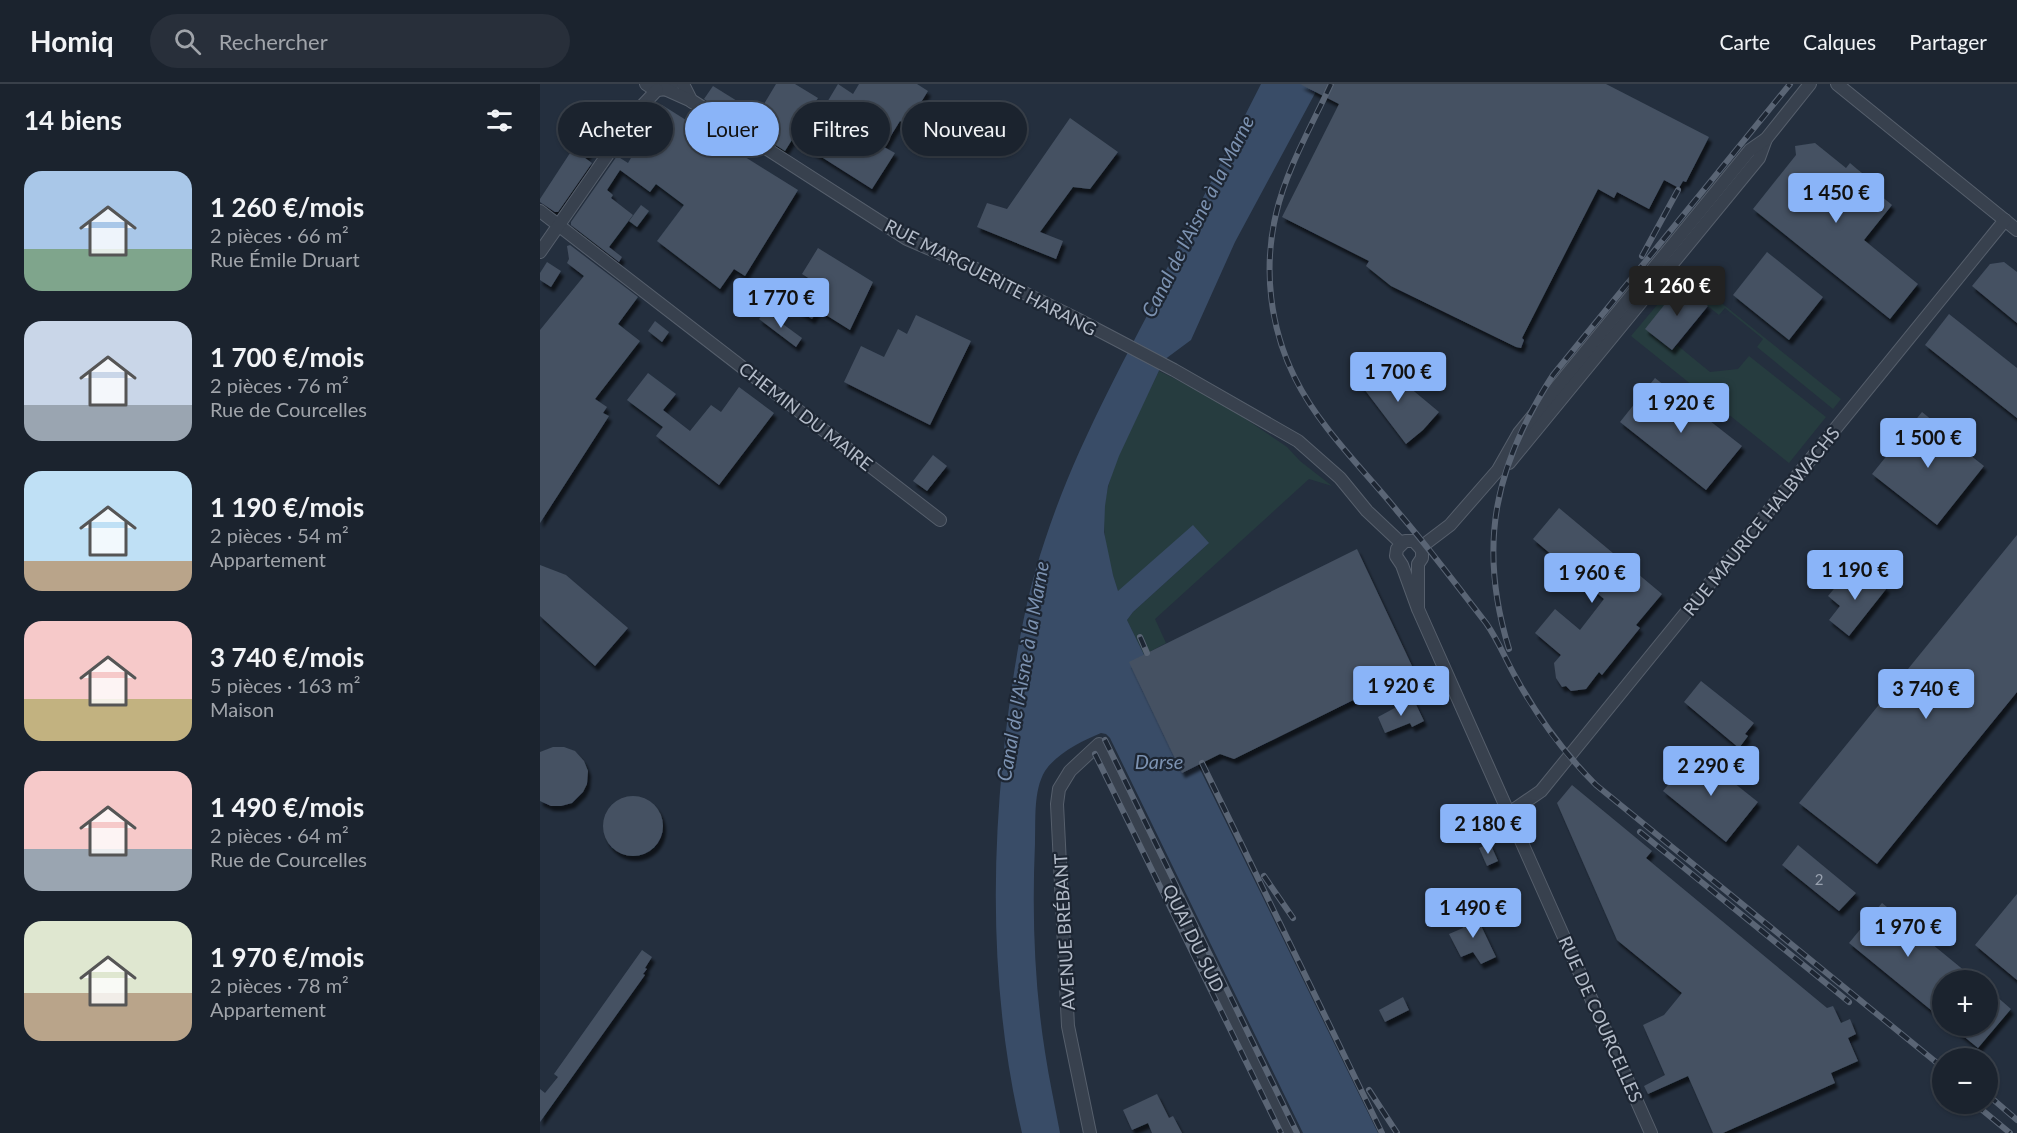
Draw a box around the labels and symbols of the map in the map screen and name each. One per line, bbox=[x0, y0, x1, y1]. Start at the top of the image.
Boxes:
water label: Canal de l'Aisne à la Marne bbox=[1136, 111, 1258, 321]
pin: 1 450 € bbox=[1781, 173, 1891, 224]
street label: RUE MARGUERITE HARANG bbox=[882, 214, 1100, 340]
pin: 1 260 € bbox=[1622, 266, 1732, 317]
pin: 1 770 € bbox=[726, 278, 836, 329]
pin: 1 700 € bbox=[1343, 352, 1453, 403]
street label: CHEMIN DU MAIRE bbox=[735, 357, 877, 475]
pin: 1 920 € bbox=[1626, 383, 1736, 434]
pin: 1 500 € bbox=[1873, 418, 1983, 469]
street label: RUE MAURICE HALBWACHS bbox=[1678, 422, 1844, 620]
pin: 1 190 € bbox=[1800, 550, 1910, 601]
pin: 1 960 € bbox=[1537, 553, 1647, 604]
water label: Canal de l'Aisne à la Marne bbox=[991, 559, 1053, 783]
pin: 1 920 € bbox=[1346, 666, 1456, 717]
pin: 3 740 € bbox=[1871, 669, 1981, 720]
pin: 2 290 € bbox=[1656, 746, 1766, 797]
water label: Darse bbox=[1135, 749, 1183, 773]
pin: 2 180 € bbox=[1433, 804, 1543, 855]
street label: AVENUE BRÉBANT bbox=[1049, 853, 1079, 1011]
house number: 2 bbox=[1815, 870, 1823, 888]
street label: QUAI DU SUD bbox=[1158, 880, 1230, 996]
pin: 1 490 € bbox=[1418, 888, 1528, 939]
pin: 1 970 € bbox=[1853, 907, 1963, 958]
street label: RUE DE COURCELLES bbox=[1554, 932, 1648, 1106]

